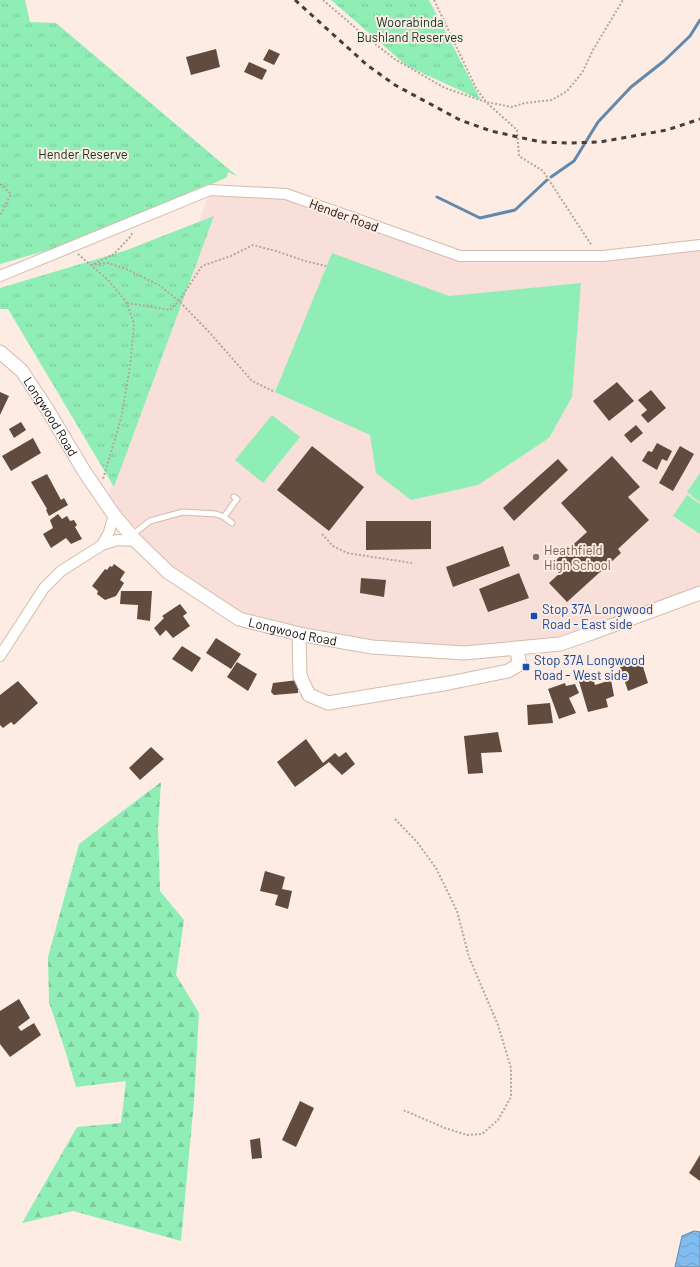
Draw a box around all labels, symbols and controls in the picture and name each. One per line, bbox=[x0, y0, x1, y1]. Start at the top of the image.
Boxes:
park label: Woorabinda Bushland Reserves bbox=[357, 14, 463, 45]
park label: Hender Reserve bbox=[38, 146, 128, 162]
street label: Hender Road bbox=[307, 195, 381, 235]
street label: Longwood Road bbox=[20, 374, 81, 459]
place label: Heathfield High School bbox=[544, 542, 611, 573]
marker: Heathfield High School bbox=[531, 552, 541, 562]
place label: Stop 37A Longwood Road - East side bbox=[542, 601, 653, 632]
marker: Stop 37A Longwood Road - East side bbox=[529, 611, 539, 621]
street label: Longwood Road bbox=[247, 614, 338, 649]
place label: Stop 37A Longwood Road - West side bbox=[534, 652, 645, 683]
marker: Stop 37A Longwood Road - West side bbox=[521, 662, 531, 672]

